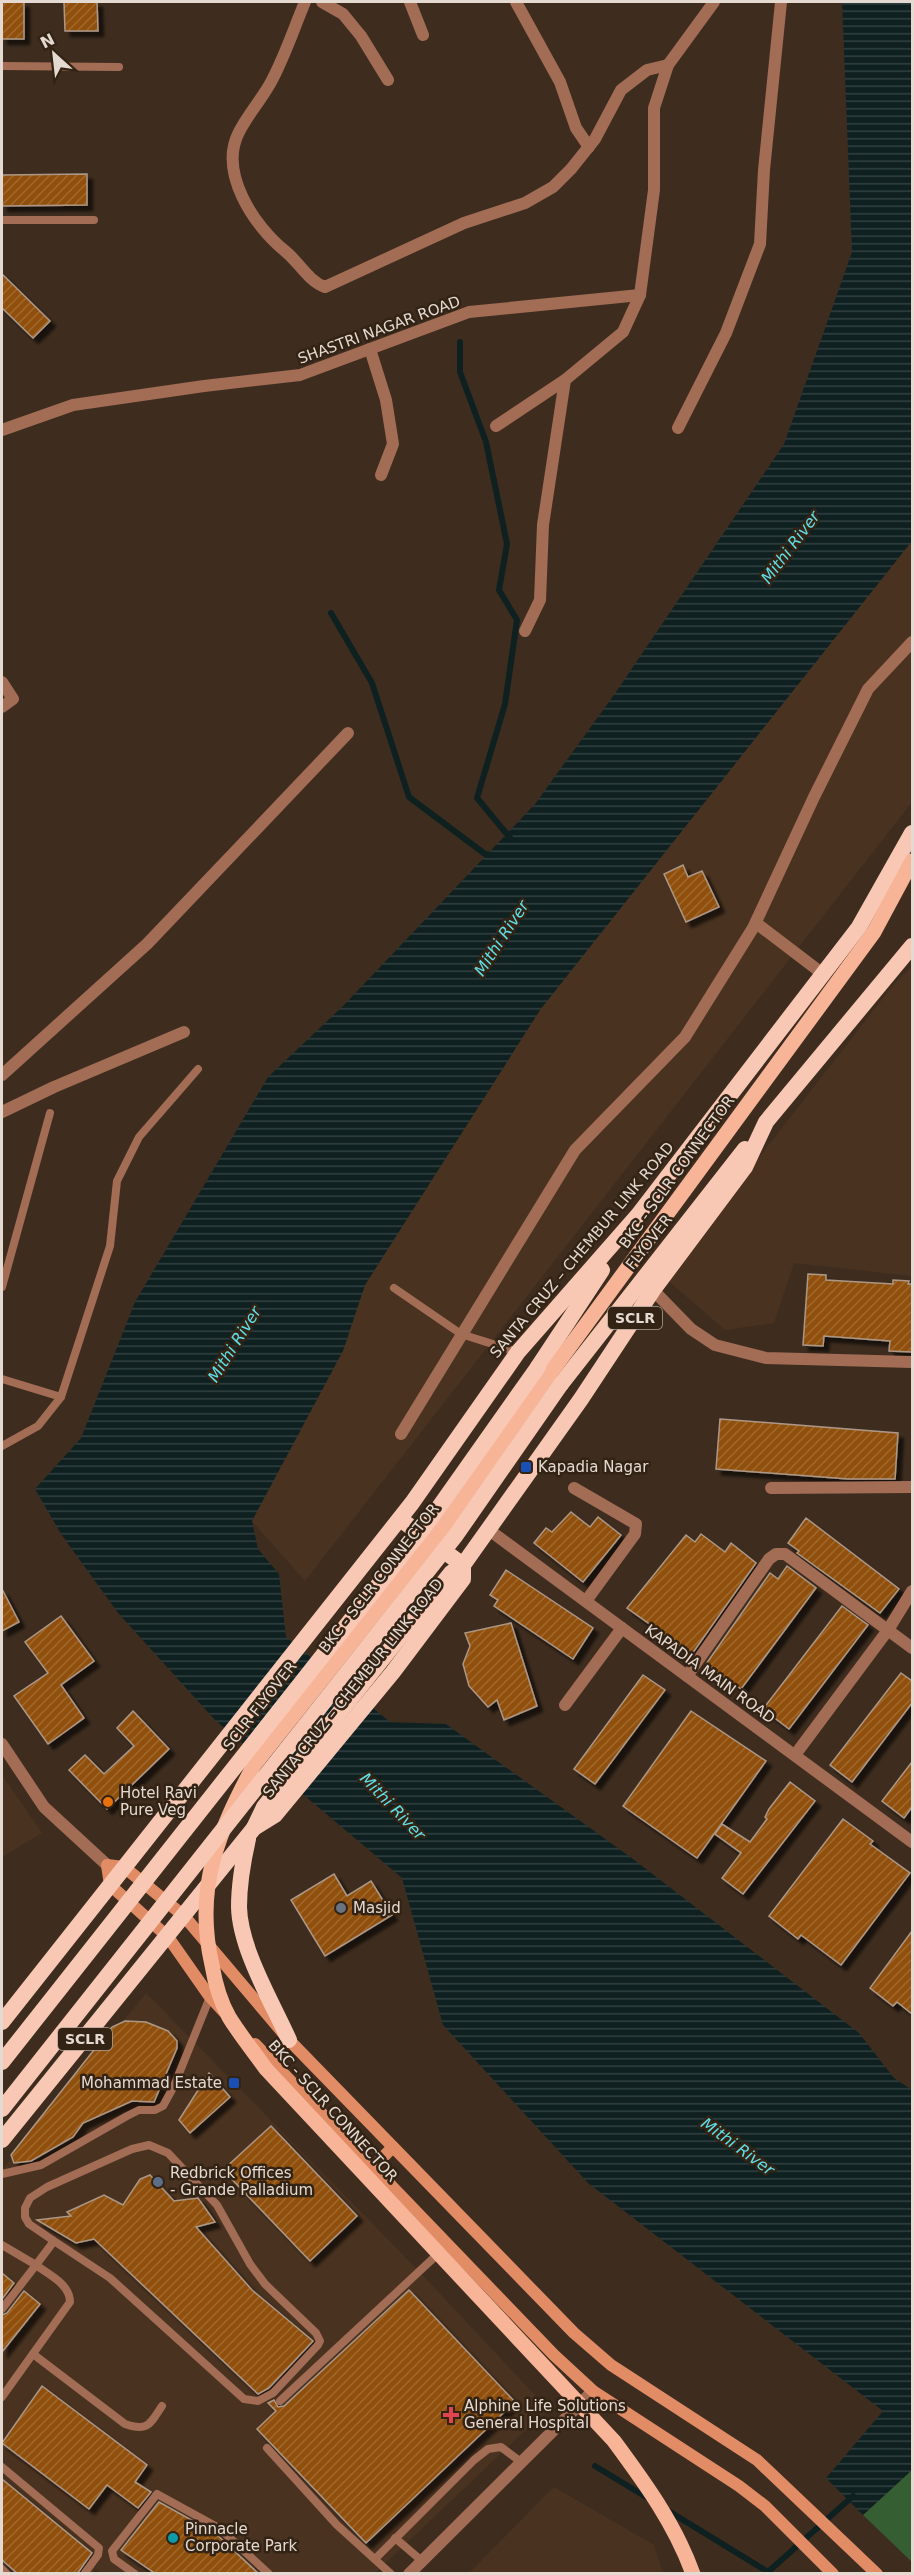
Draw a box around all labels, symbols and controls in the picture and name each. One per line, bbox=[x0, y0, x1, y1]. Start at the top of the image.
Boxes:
north arrow bbox=[24, 24, 84, 84]
text: N bbox=[37, 30, 58, 53]
street label: SHASTRI NAGAR ROAD bbox=[295, 292, 463, 368]
water label: Mithi River bbox=[757, 506, 825, 587]
water label: Mithi River bbox=[470, 896, 533, 979]
street label: BKC - SCLR CONNECTOR bbox=[616, 1092, 738, 1252]
street label: SANTA CRUZ – CHEMBUR LINK ROAD bbox=[486, 1138, 678, 1362]
street label: FLYOVER bbox=[622, 1211, 676, 1273]
water label: Mithi River bbox=[204, 1302, 266, 1386]
road number: SCLR bbox=[608, 1307, 662, 1329]
place label: Kapadia Nagar bbox=[538, 1458, 649, 1476]
marker: Kapadia Nagar bbox=[519, 1460, 533, 1474]
street label: BKC - SCLR CONNECTOR bbox=[315, 1500, 443, 1656]
street label: SANTA CRUZ – CHEMBUR LINK ROAD bbox=[259, 1575, 447, 1801]
street label: KAPADIA MAIN ROAD bbox=[641, 1621, 779, 1727]
street label: SCLR FLYOVER bbox=[219, 1658, 301, 1754]
water label: Mithi River bbox=[356, 1769, 430, 1845]
place label: Hotel Ravi Pure Veg bbox=[120, 1784, 197, 1819]
marker: Hotel Ravi Pure Veg bbox=[101, 1795, 115, 1809]
place label: Masjid bbox=[353, 1899, 401, 1917]
marker: Masjid bbox=[334, 1901, 348, 1915]
road number: SCLR bbox=[58, 2028, 112, 2050]
street label: BKC - SCLR CONNECTOR bbox=[265, 2036, 401, 2186]
place label: Mohammad Estate bbox=[81, 2074, 222, 2092]
marker: Mohammad Estate bbox=[227, 2076, 241, 2090]
water label: Mithi River bbox=[697, 2114, 779, 2180]
place label: Redbrick Offices - Grande Palladium bbox=[170, 2164, 313, 2199]
marker: Redbrick Offices - Grande Palladium bbox=[151, 2175, 165, 2189]
place label: Alphine Life Solutions General Hospital bbox=[464, 2397, 626, 2432]
marker: Alphine Life Solutions General Hospital bbox=[442, 2406, 460, 2424]
place label: Pinnacle Corporate Park bbox=[185, 2520, 297, 2555]
marker: Pinnacle Corporate Park bbox=[166, 2531, 180, 2545]

